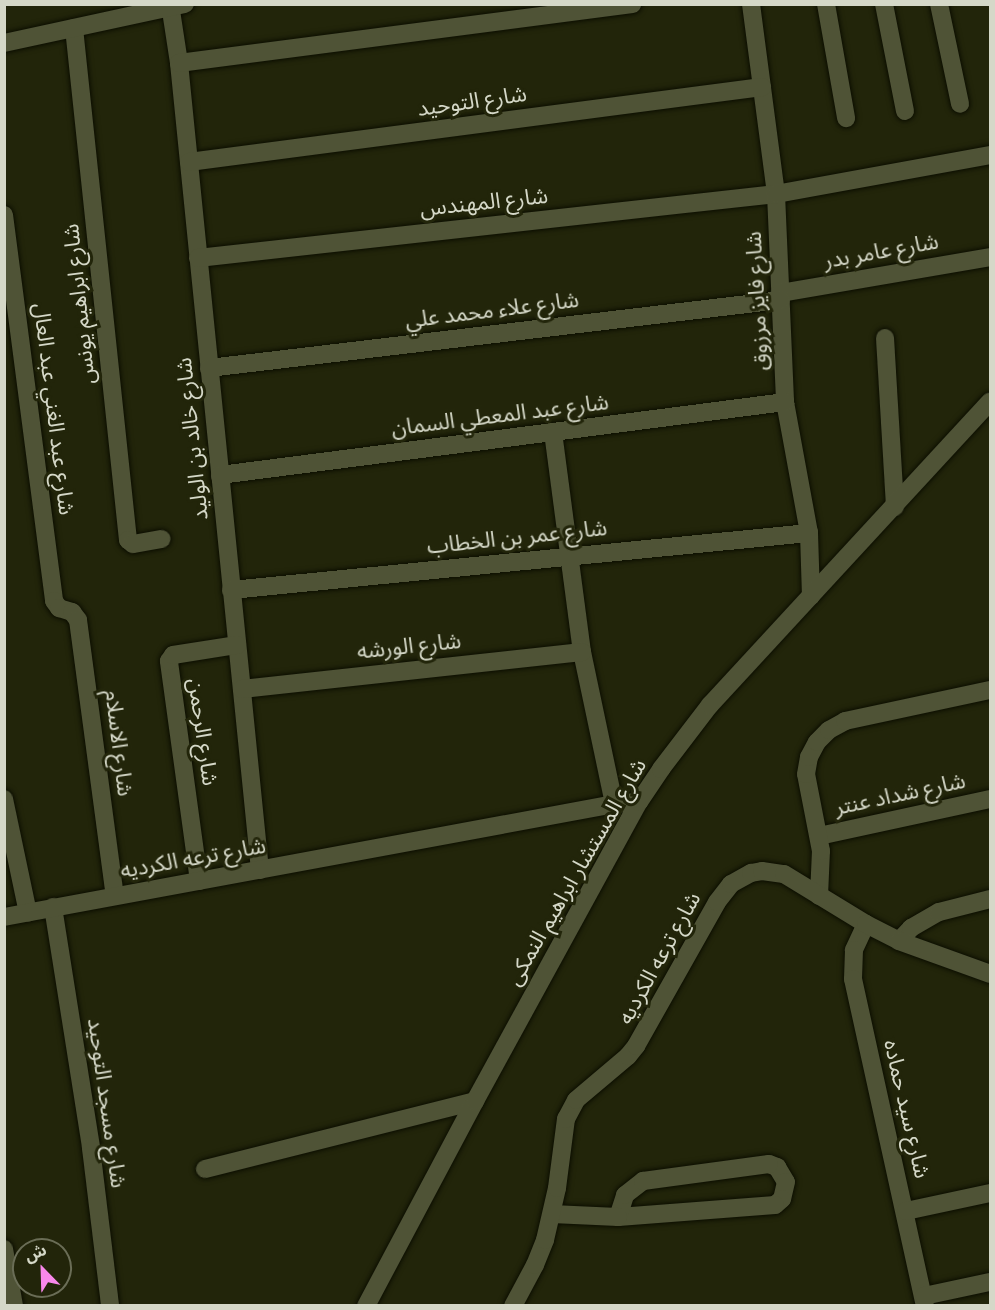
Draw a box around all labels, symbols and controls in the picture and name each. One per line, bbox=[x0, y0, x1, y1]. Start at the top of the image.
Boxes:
street label: شارع التوحيد bbox=[416, 80, 528, 122]
street label: شارع المهندس bbox=[419, 182, 549, 222]
street label: شارع ابراهيم يونس bbox=[57, 222, 101, 386]
street label: شارع عامر بدر bbox=[821, 228, 941, 274]
street label: شارع فايز مرزوق bbox=[740, 231, 774, 371]
street label: شارع علاء محمد علي bbox=[404, 286, 580, 334]
street label: شارع عبد الغني عبد العال bbox=[28, 301, 80, 517]
street label: شارع خالد بن الوليد bbox=[170, 356, 214, 522]
street label: شارع عبد المعطي السمان bbox=[390, 389, 610, 441]
street label: شارع عمر بن الخطاب bbox=[426, 514, 608, 560]
street label: شارع الورشه bbox=[356, 627, 462, 665]
street label: شارع الرحمن bbox=[182, 677, 224, 787]
street label: شارع الاسلام bbox=[99, 688, 139, 798]
street label: شارع المستشار ابراهيم النمكى bbox=[500, 754, 652, 990]
street label: شارع شداد عنتر bbox=[832, 767, 968, 821]
street label: شارع ترعه الكرديه bbox=[118, 832, 268, 884]
street label: شارع ترعه الكرديه bbox=[612, 887, 706, 1029]
street label: شارع مسجد التوحيد bbox=[82, 1016, 132, 1190]
street label: شارع سيد حماده bbox=[878, 1037, 936, 1181]
north arrow bbox=[12, 1238, 72, 1298]
text: ش bbox=[22, 1240, 49, 1266]

